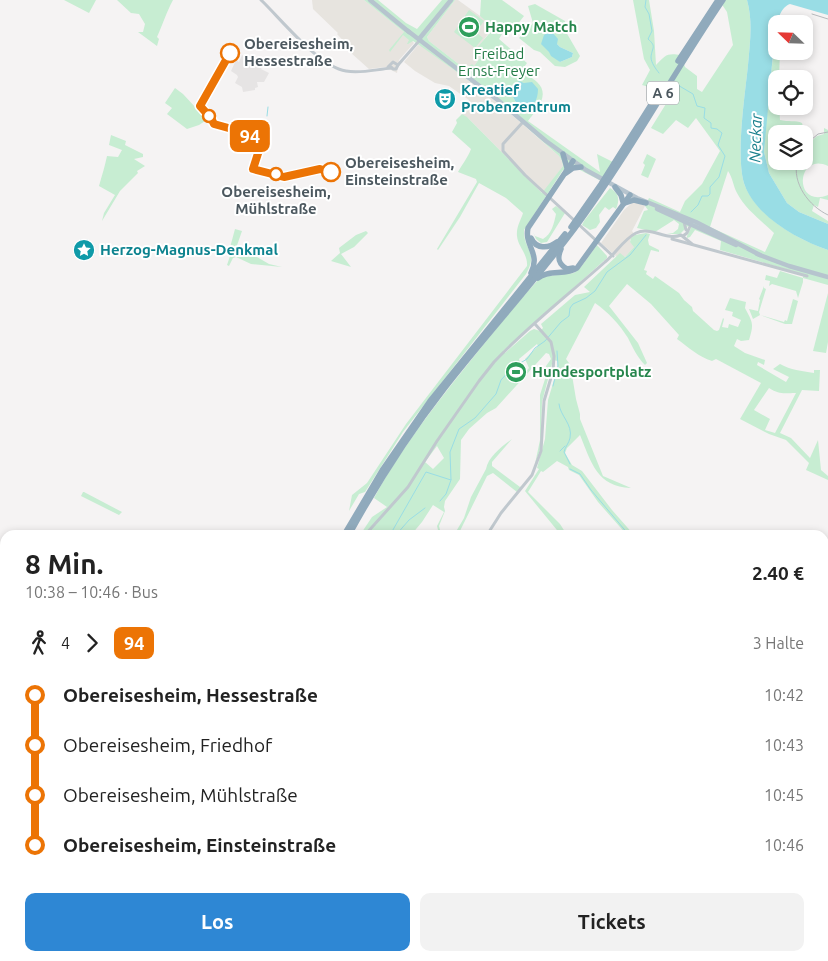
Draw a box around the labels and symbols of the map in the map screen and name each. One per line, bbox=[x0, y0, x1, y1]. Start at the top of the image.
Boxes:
sports icon: Happy Match bbox=[457, 15, 481, 39]
north arrow bbox=[768, 15, 812, 60]
place label: Happy Match bbox=[485, 18, 577, 35]
place label: Obereisesheim, Hessestraße bbox=[244, 35, 354, 69]
marker: Obereisesheim, Hessestraße bbox=[220, 43, 240, 63]
park label: Freibad Ernst-Freyer bbox=[458, 45, 540, 79]
place label: Kreatief Probenzentrum bbox=[461, 81, 571, 115]
road number: A 6 bbox=[647, 82, 679, 105]
theatre icon: Kreatief Probenzentrum bbox=[433, 87, 457, 111]
unlabelled marker bbox=[202, 109, 216, 123]
water label: Neckar bbox=[745, 112, 765, 163]
line badge: 94 bbox=[228, 120, 272, 152]
place label: Obereisesheim, Einsteinstraße bbox=[345, 154, 455, 188]
marker: Obereisesheim, Einsteinstraße bbox=[321, 162, 341, 182]
marker: Obereisesheim, Mühlstraße bbox=[269, 167, 283, 181]
place label: Obereisesheim, Mühlstraße bbox=[221, 183, 331, 217]
place icon: Herzog-Magnus-Denkmal bbox=[72, 238, 96, 262]
place label: Herzog-Magnus-Denkmal bbox=[100, 241, 278, 258]
sports icon: Hundesportplatz bbox=[504, 360, 528, 384]
place label: Hundesportplatz bbox=[532, 363, 651, 380]

